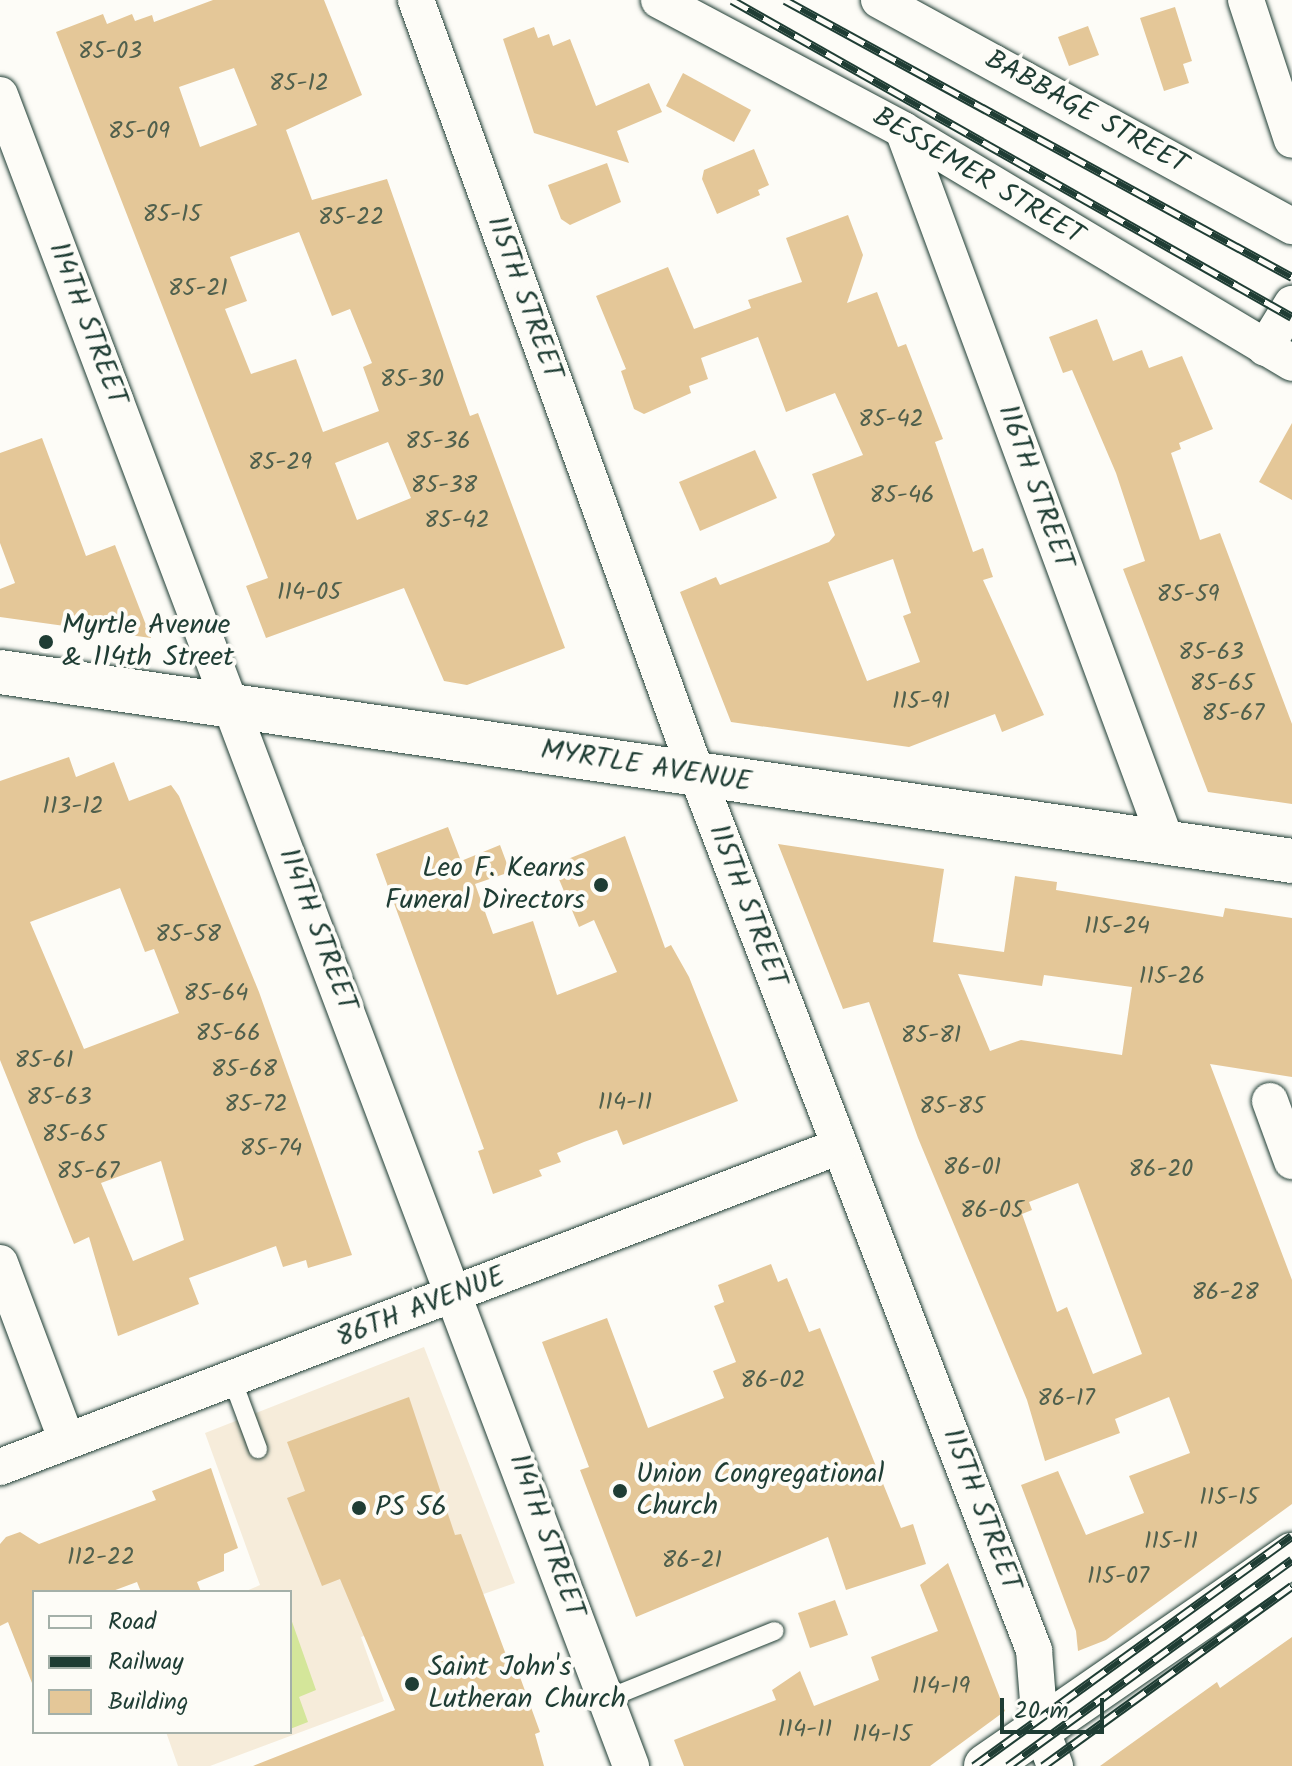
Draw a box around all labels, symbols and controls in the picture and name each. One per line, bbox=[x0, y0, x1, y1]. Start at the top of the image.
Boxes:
house number: 85-03 bbox=[78, 38, 142, 66]
street label: BABBAGE STREET bbox=[979, 43, 1193, 183]
house number: 85-12 bbox=[269, 70, 329, 98]
street label: BESSEMER STREET bbox=[866, 101, 1090, 253]
house number: 85-09 bbox=[108, 118, 170, 146]
house number: 85-15 bbox=[143, 201, 201, 229]
house number: 85-22 bbox=[318, 204, 384, 232]
street label: 115TH STREET bbox=[479, 212, 569, 384]
street label: 114TH STREET bbox=[41, 238, 133, 410]
house number: 85-21 bbox=[168, 275, 228, 303]
house number: 85-30 bbox=[380, 366, 444, 394]
street label: 116TH STREET bbox=[990, 400, 1080, 574]
house number: 85-42 bbox=[858, 406, 924, 434]
house number: 85-36 bbox=[405, 428, 471, 456]
house number: 85-29 bbox=[248, 449, 312, 477]
house number: 85-38 bbox=[411, 472, 477, 500]
house number: 85-46 bbox=[870, 482, 934, 510]
house number: 85-42 bbox=[424, 507, 490, 535]
house number: 114-05 bbox=[277, 579, 341, 607]
house number: 85-59 bbox=[1157, 581, 1219, 609]
place label: Myrtle Avenue & 114th Street bbox=[62, 609, 234, 675]
marker: Myrtle Avenue & 114th Street bbox=[37, 633, 55, 651]
house number: 85-63 bbox=[1178, 639, 1244, 667]
house number: 85-65 bbox=[1190, 670, 1254, 698]
house number: 115-91 bbox=[892, 688, 950, 716]
house number: 85-67 bbox=[1202, 700, 1264, 728]
street label: MYRTLE AVENUE bbox=[538, 734, 754, 800]
house number: 113-12 bbox=[42, 793, 104, 821]
street label: 115TH STREET bbox=[701, 820, 793, 992]
street label: 114TH STREET bbox=[271, 844, 363, 1016]
place label: Leo F. Kearns Funeral Directors bbox=[385, 852, 585, 918]
marker: Leo F. Kearns Funeral Directors bbox=[592, 876, 610, 894]
house number: 115-24 bbox=[1084, 913, 1150, 941]
house number: 85-58 bbox=[155, 921, 221, 949]
house number: 115-26 bbox=[1139, 963, 1205, 991]
house number: 85-64 bbox=[184, 980, 248, 1008]
house number: 85-66 bbox=[195, 1020, 261, 1048]
house number: 85-81 bbox=[901, 1022, 961, 1050]
house number: 85-61 bbox=[14, 1047, 74, 1075]
house number: 85-68 bbox=[211, 1056, 277, 1084]
house number: 85-63 bbox=[26, 1084, 92, 1112]
house number: 114-11 bbox=[598, 1089, 652, 1117]
house number: 85-72 bbox=[224, 1091, 288, 1119]
house number: 85-85 bbox=[919, 1093, 985, 1121]
house number: 85-65 bbox=[42, 1121, 106, 1149]
house number: 85-74 bbox=[240, 1135, 302, 1163]
house number: 86-01 bbox=[943, 1154, 1001, 1182]
house number: 86-20 bbox=[1129, 1156, 1193, 1184]
house number: 85-67 bbox=[57, 1158, 119, 1186]
house number: 86-05 bbox=[960, 1197, 1024, 1225]
street label: 86TH AVENUE bbox=[332, 1260, 510, 1356]
house number: 86-28 bbox=[1191, 1279, 1259, 1307]
house number: 86-02 bbox=[741, 1367, 805, 1395]
house number: 86-17 bbox=[1037, 1385, 1095, 1413]
street label: 115TH STREET bbox=[935, 1424, 1027, 1596]
street label: 114TH STREET bbox=[501, 1449, 591, 1623]
place label: Union Congregational Church bbox=[636, 1458, 884, 1524]
marker: Union Congregational Church bbox=[611, 1482, 629, 1500]
house number: 115-15 bbox=[1199, 1484, 1259, 1512]
place label: PS 56 bbox=[375, 1491, 447, 1525]
marker: PS 56 bbox=[350, 1499, 368, 1517]
house number: 115-11 bbox=[1144, 1528, 1198, 1556]
house number: 112-22 bbox=[67, 1544, 135, 1572]
house number: 86-21 bbox=[662, 1547, 722, 1575]
house number: 115-07 bbox=[1087, 1563, 1149, 1591]
legend bbox=[32, 1590, 292, 1734]
text: Road bbox=[108, 1603, 156, 1642]
text: Railway bbox=[108, 1643, 184, 1682]
place label: Saint John's Lutheran Church bbox=[428, 1651, 626, 1717]
house number: 114-19 bbox=[912, 1673, 970, 1701]
marker: Saint John's Lutheran Church bbox=[403, 1675, 421, 1693]
scale bar bbox=[1004, 1682, 1108, 1732]
text: Building bbox=[108, 1683, 188, 1722]
text: 20 m bbox=[1014, 1692, 1069, 1731]
house number: 114-11 bbox=[778, 1716, 832, 1744]
house number: 114-15 bbox=[852, 1721, 912, 1749]

